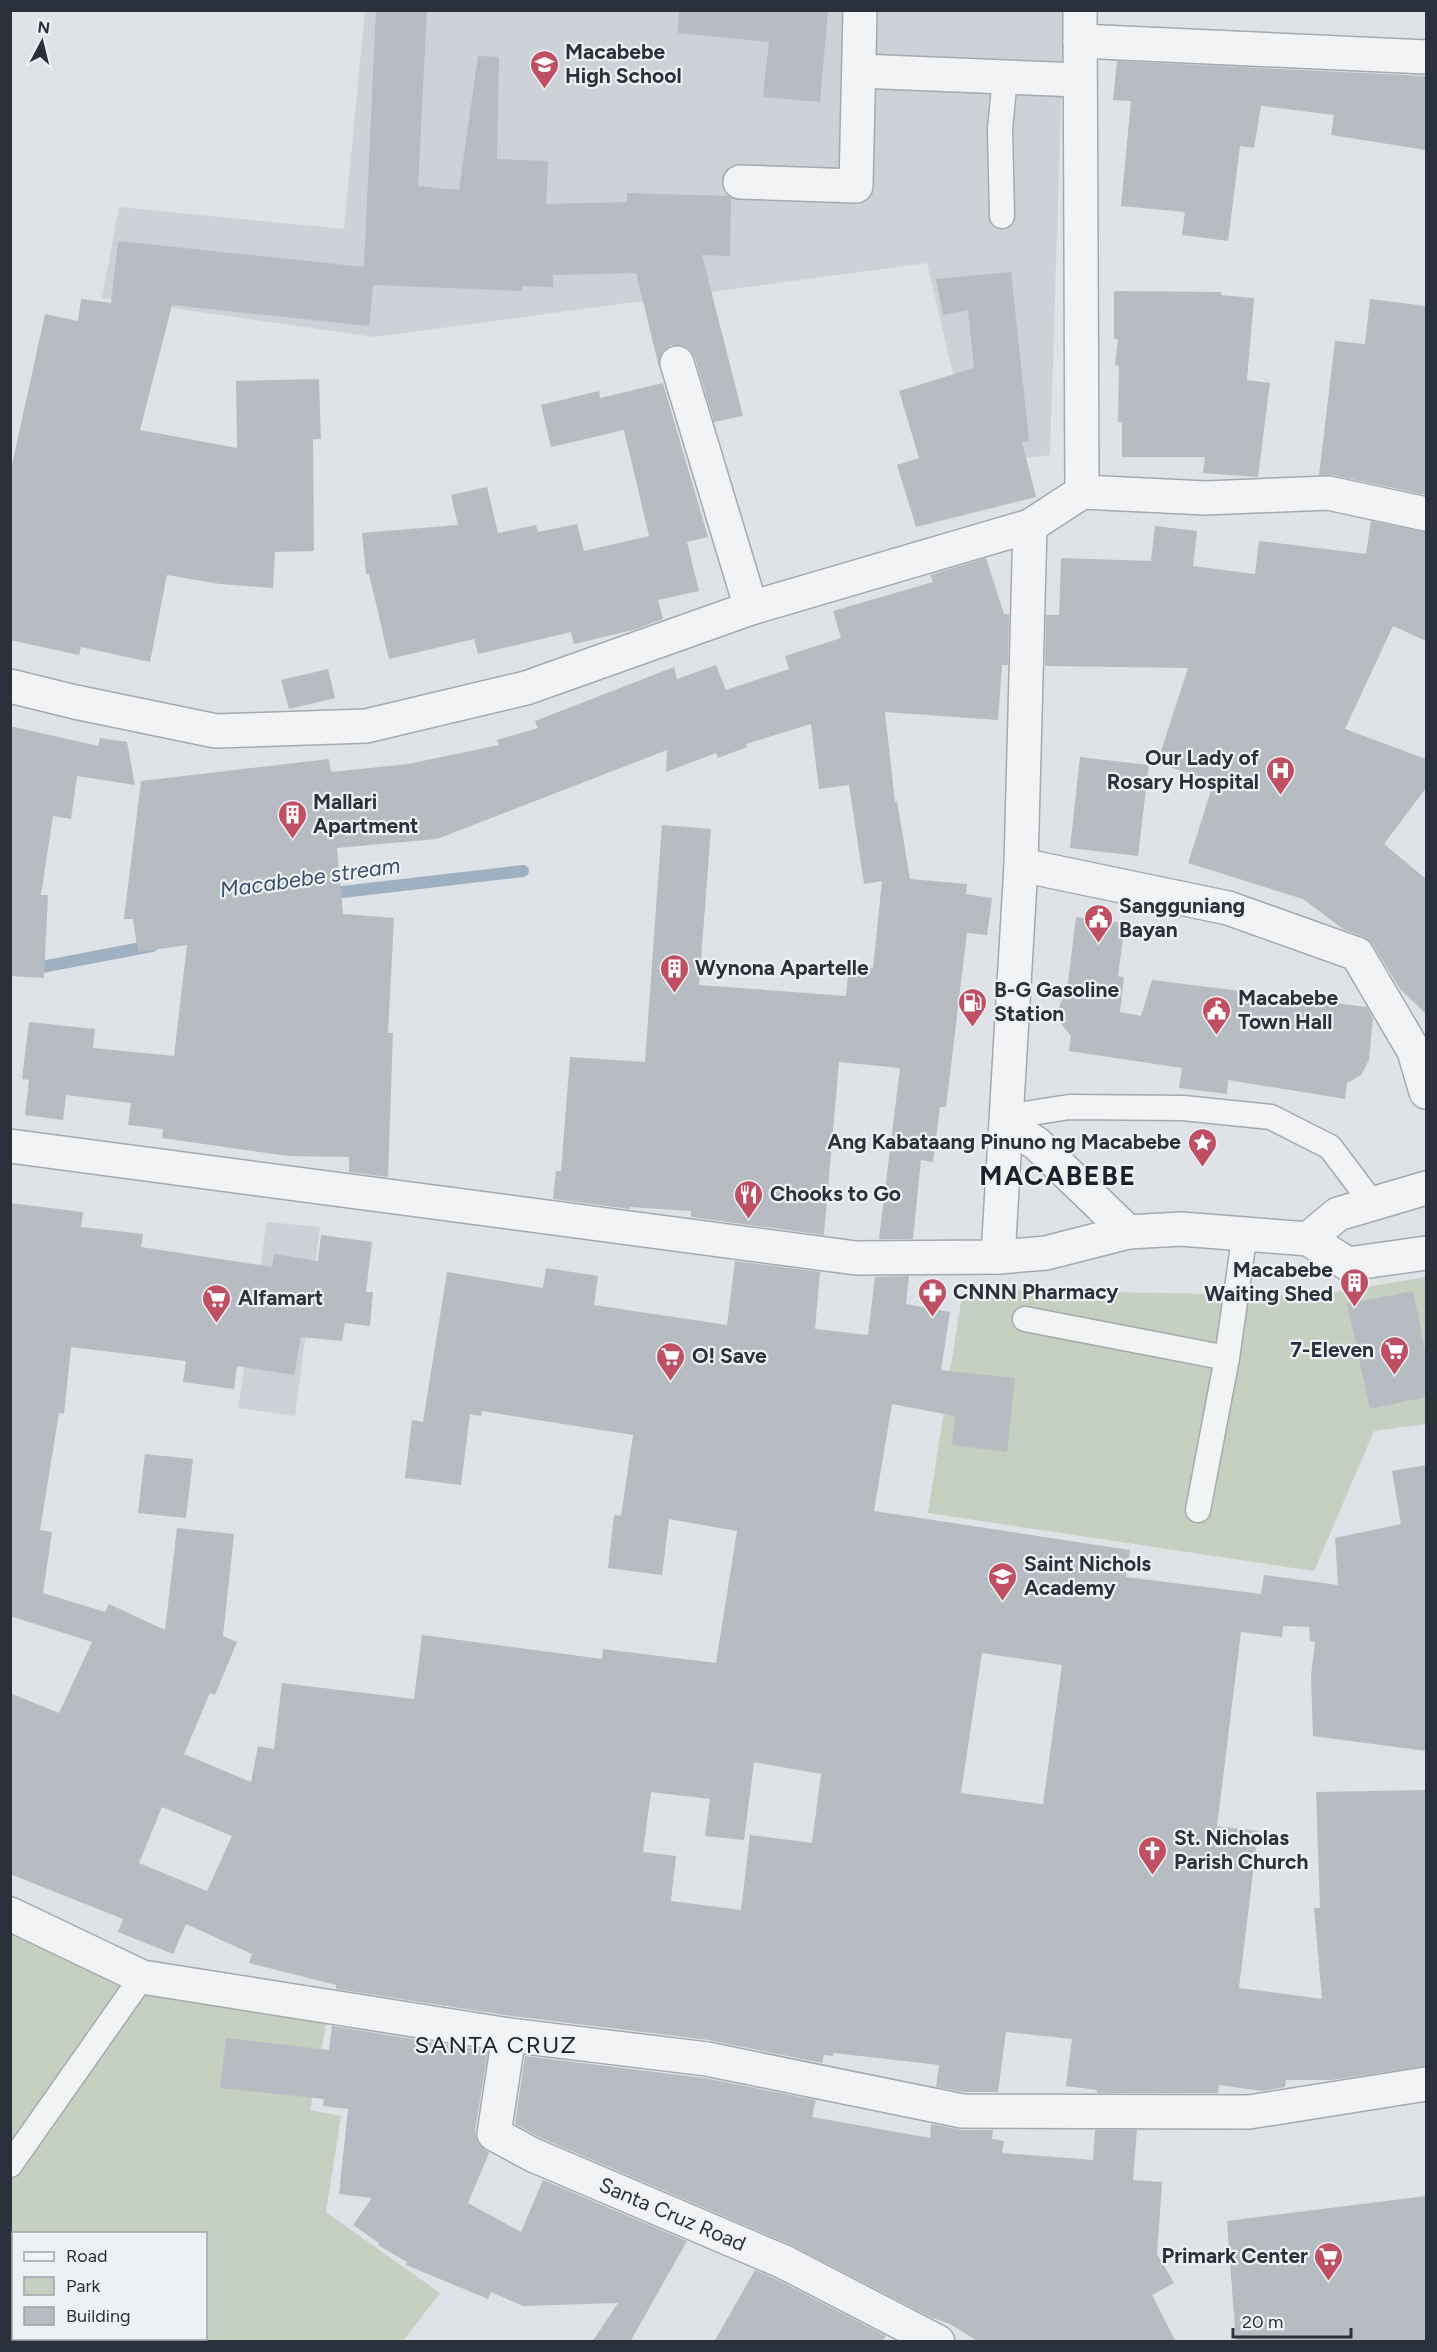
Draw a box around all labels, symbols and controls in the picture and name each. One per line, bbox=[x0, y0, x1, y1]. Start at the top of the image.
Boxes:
north arrow bbox=[12, 12, 72, 72]
text: N bbox=[36, 17, 51, 38]
place label: Macabebe High School bbox=[565, 39, 682, 88]
school or university icon: Macabebe High School bbox=[528, 48, 560, 90]
place label: Our Lady of Rosary Hospital bbox=[1107, 745, 1260, 794]
hospital icon: Our Lady of Rosary Hospital bbox=[1264, 754, 1296, 796]
place label: Mallari Apartment bbox=[313, 789, 419, 838]
building icon: Mallari Apartment bbox=[276, 798, 308, 840]
water label: Macabebe stream bbox=[218, 851, 402, 904]
place label: Sangguniang Bayan bbox=[1119, 893, 1245, 942]
public building icon: Sangguniang Bayan bbox=[1082, 902, 1114, 944]
building icon: Wynona Apartelle bbox=[658, 952, 690, 994]
place label: Wynona Apartelle bbox=[695, 955, 869, 980]
place label: B-G Gasoline Station bbox=[994, 977, 1119, 1026]
place label: Macabebe Town Hall bbox=[1238, 985, 1339, 1034]
fuel station icon: B-G Gasoline Station bbox=[957, 986, 989, 1028]
public building icon: Macabebe Town Hall bbox=[1201, 994, 1233, 1036]
place icon: Ang Kabataang Pinuno ng Macabebe bbox=[1186, 1126, 1218, 1168]
place label: Ang Kabataang Pinuno ng Macabebe bbox=[827, 1129, 1181, 1154]
district label: MACABEBE bbox=[979, 1159, 1137, 1192]
restaurant icon: Chooks to Go bbox=[733, 1178, 765, 1220]
place label: Chooks to Go bbox=[770, 1181, 901, 1206]
place label: Macabebe Waiting Shed bbox=[1204, 1257, 1333, 1306]
building icon: Macabebe Waiting Shed bbox=[1338, 1266, 1370, 1308]
pharmacy icon: CNNN Pharmacy bbox=[916, 1276, 948, 1318]
place label: CNNN Pharmacy bbox=[953, 1279, 1119, 1304]
supermarket icon: Alfamart bbox=[201, 1282, 233, 1324]
place label: Alfamart bbox=[238, 1285, 323, 1310]
supermarket icon: 7-Eleven bbox=[1379, 1334, 1411, 1376]
place label: 7-Eleven bbox=[1290, 1337, 1374, 1362]
supermarket icon: O! Save bbox=[655, 1340, 687, 1382]
place label: O! Save bbox=[692, 1343, 767, 1368]
place label: Saint Nichols Academy bbox=[1024, 1551, 1151, 1600]
school or university icon: Saint Nichols Academy bbox=[987, 1560, 1019, 1602]
place label: St. Nicholas Parish Church bbox=[1174, 1825, 1308, 1874]
church icon: St. Nicholas Parish Church bbox=[1137, 1834, 1169, 1876]
district label: SANTA CRUZ bbox=[414, 2030, 578, 2059]
street label: Santa Cruz Road bbox=[596, 2172, 750, 2256]
legend bbox=[12, 2232, 207, 2340]
supermarket icon: Primark Center bbox=[1313, 2240, 1345, 2282]
place label: Primark Center bbox=[1162, 2243, 1308, 2268]
text: Road bbox=[66, 2245, 107, 2267]
text: Park bbox=[66, 2275, 101, 2297]
scale bar bbox=[1233, 2301, 1352, 2339]
text: Building bbox=[66, 2305, 131, 2327]
text: 20 m bbox=[1242, 2311, 1283, 2333]

